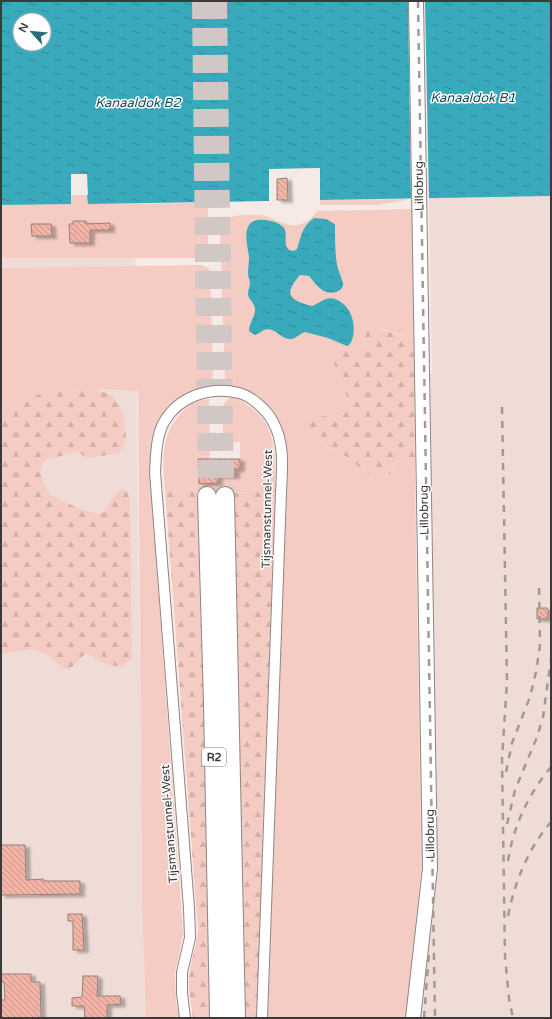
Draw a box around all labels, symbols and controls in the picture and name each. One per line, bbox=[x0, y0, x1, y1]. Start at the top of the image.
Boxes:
north arrow bbox=[12, 12, 52, 52]
text: N bbox=[16, 21, 31, 35]
water label: Kanaaldok B1 bbox=[430, 90, 516, 106]
water label: Kanaaldok B2 bbox=[95, 95, 183, 111]
street label: Lillobrug bbox=[412, 161, 426, 211]
street label: Tijsmanstunnel-West bbox=[259, 449, 275, 569]
street label: Lillobrug bbox=[417, 485, 431, 535]
road number: R2 bbox=[202, 748, 226, 766]
street label: Tijsmanstunnel-West bbox=[158, 764, 180, 884]
street label: Lillobrug bbox=[423, 809, 437, 859]

